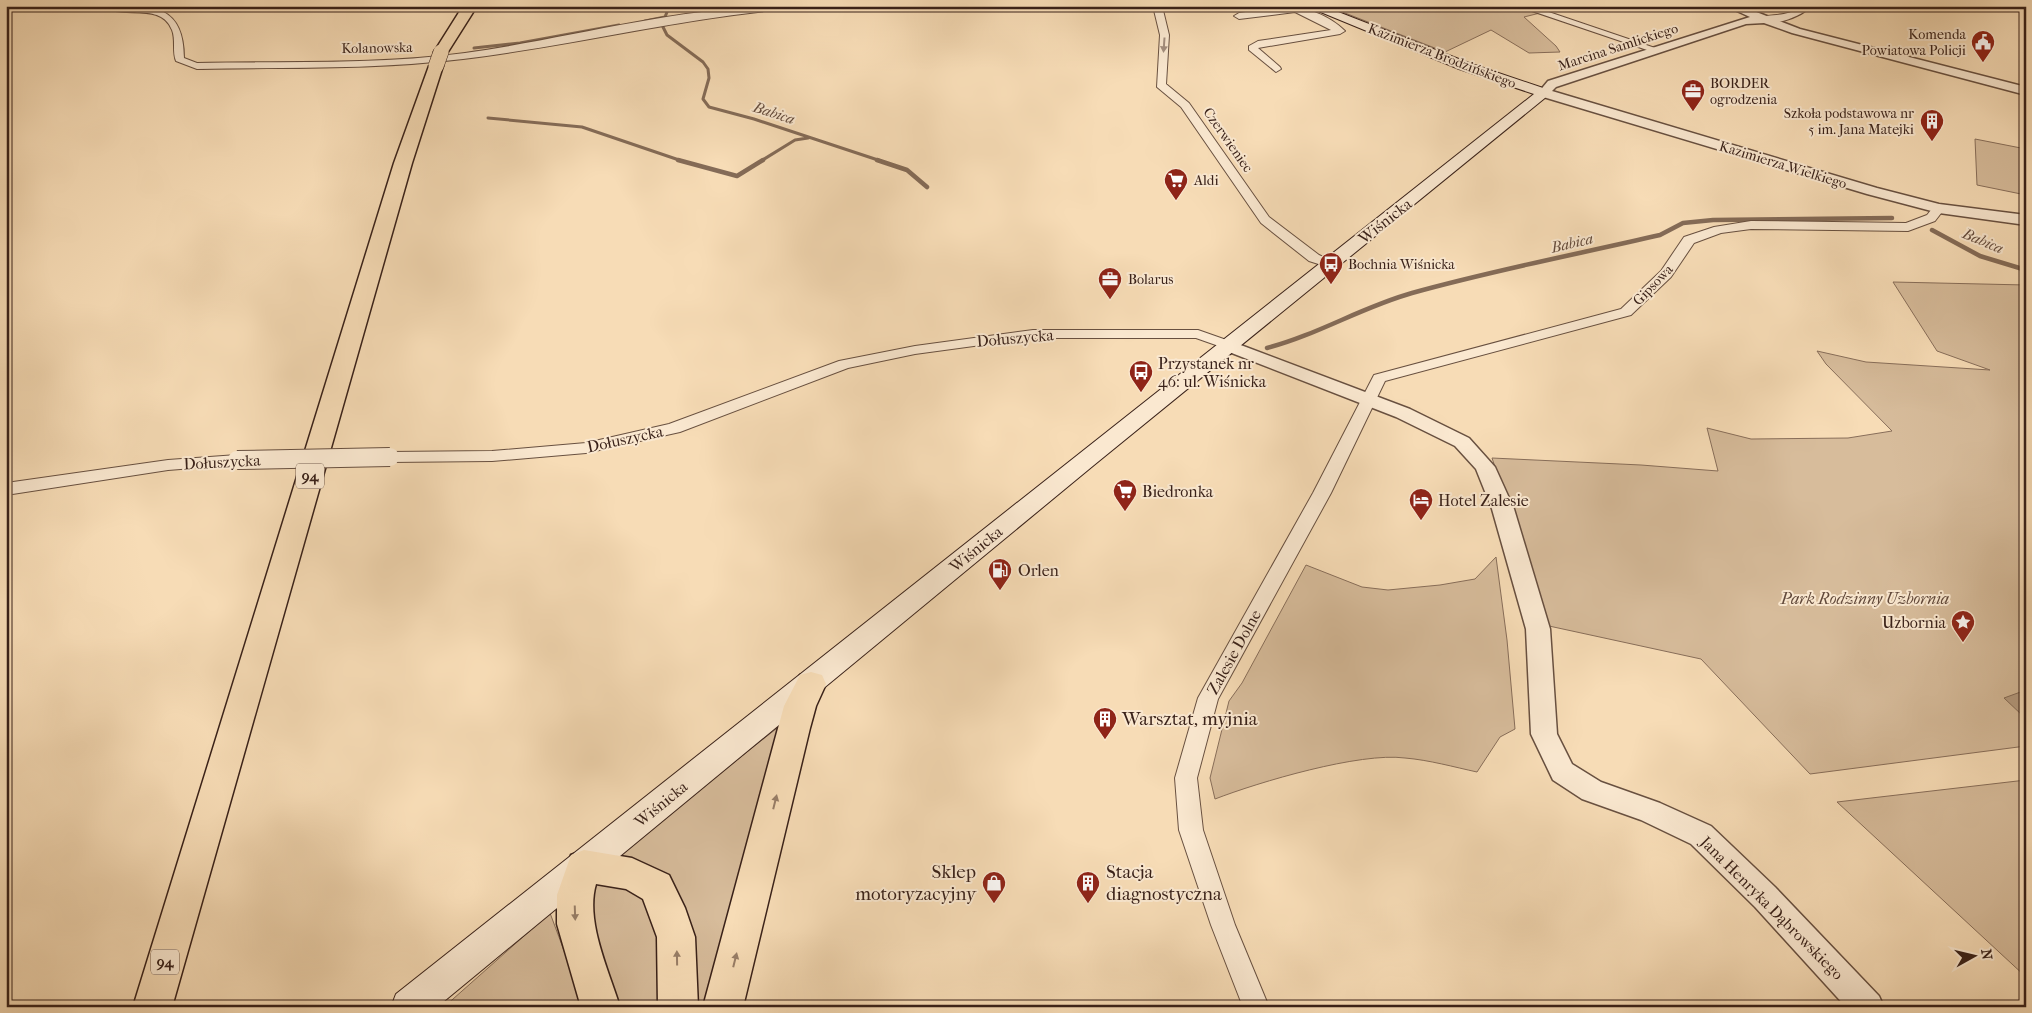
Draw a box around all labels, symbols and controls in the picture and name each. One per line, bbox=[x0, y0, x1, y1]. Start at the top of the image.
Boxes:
street label: Kazimierza Brodzińskiego bbox=[1365, 20, 1519, 92]
street label: Marcina Samlickiego bbox=[1556, 20, 1680, 74]
place label: Komenda Powiatowa Policji bbox=[1862, 26, 1967, 59]
public building icon: Komenda Powiatowa Policji bbox=[1970, 29, 1996, 63]
one-way arrow bbox=[1159, 37, 1167, 53]
street label: Kolanowska bbox=[341, 39, 413, 57]
place label: BORDER ogrodzenia bbox=[1710, 75, 1778, 108]
office icon: BORDER ogrodzenia bbox=[1680, 78, 1706, 112]
water label: Babica bbox=[750, 98, 797, 128]
street label: Czerwieniec bbox=[1199, 104, 1257, 176]
place label: Szkoła podstawowa nr 5 im. Jana Matejki bbox=[1784, 105, 1914, 138]
building icon: Szkoła podstawowa nr 5 im. Jana Matejki bbox=[1919, 108, 1945, 142]
street label: Kazimierza Wielkiego bbox=[1717, 137, 1849, 193]
supermarket icon: Aldi bbox=[1163, 167, 1189, 201]
place label: Aldi bbox=[1193, 172, 1219, 189]
street label: Wiśnicka bbox=[1354, 194, 1416, 248]
water label: Babica bbox=[1959, 224, 2006, 258]
water label: Babica bbox=[1548, 229, 1595, 257]
bus stop icon: Bochnia Wiśnicka bbox=[1318, 251, 1344, 285]
place label: Bochnia Wiśnicka bbox=[1348, 256, 1455, 273]
street label: Gipsowa bbox=[1629, 261, 1677, 309]
office icon: Bolarus bbox=[1097, 266, 1123, 300]
place label: Bolarus bbox=[1128, 271, 1174, 288]
street label: Dołuszycka bbox=[976, 325, 1055, 351]
place label: Przystanek nr 46: ul. Wiśnicka bbox=[1158, 354, 1267, 391]
bus stop icon: Przystanek nr 46: ul. Wiśnicka bbox=[1128, 359, 1154, 393]
street label: Dołuszycka bbox=[585, 422, 665, 456]
street label: Dołuszycka bbox=[183, 450, 262, 474]
road number: 94 bbox=[296, 464, 324, 488]
supermarket icon: Biedronka bbox=[1112, 478, 1138, 512]
place label: Biedronka bbox=[1142, 482, 1214, 501]
hotel icon: Hotel Zalesie bbox=[1408, 487, 1434, 521]
place label: Hotel Zalesie bbox=[1438, 491, 1529, 510]
street label: Wiśnicka bbox=[945, 521, 1007, 577]
fuel station icon: Orlen bbox=[987, 557, 1013, 591]
place label: Orlen bbox=[1018, 561, 1060, 580]
park label: Park Rodzinny Uzbornia bbox=[1780, 589, 1949, 608]
street label: Zalesie Dolne bbox=[1203, 606, 1265, 698]
place icon: Uzbornia bbox=[1950, 609, 1976, 643]
place label: Uzbornia bbox=[1882, 613, 1947, 632]
building icon: Warsztat, myjnia bbox=[1092, 706, 1118, 740]
place label: Warsztat, myjnia bbox=[1121, 708, 1258, 730]
street label: Wiśnicka bbox=[630, 776, 692, 832]
one-way arrow bbox=[771, 795, 779, 810]
street label: Jana Henryka Dąbrowskiego bbox=[1695, 831, 1848, 984]
place label: Sklep motoryzacyjny bbox=[855, 861, 977, 905]
place label: Stacja diagnostyczna bbox=[1106, 861, 1222, 905]
shop icon: Sklep motoryzacyjny bbox=[981, 870, 1007, 904]
building icon: Stacja diagnostyczna bbox=[1075, 870, 1101, 904]
one-way arrow bbox=[572, 905, 580, 921]
north arrow bbox=[1950, 930, 2000, 980]
text: N bbox=[1977, 948, 1996, 961]
road number: 94 bbox=[151, 950, 179, 974]
one-way arrow bbox=[672, 950, 680, 966]
one-way arrow bbox=[731, 952, 739, 967]

